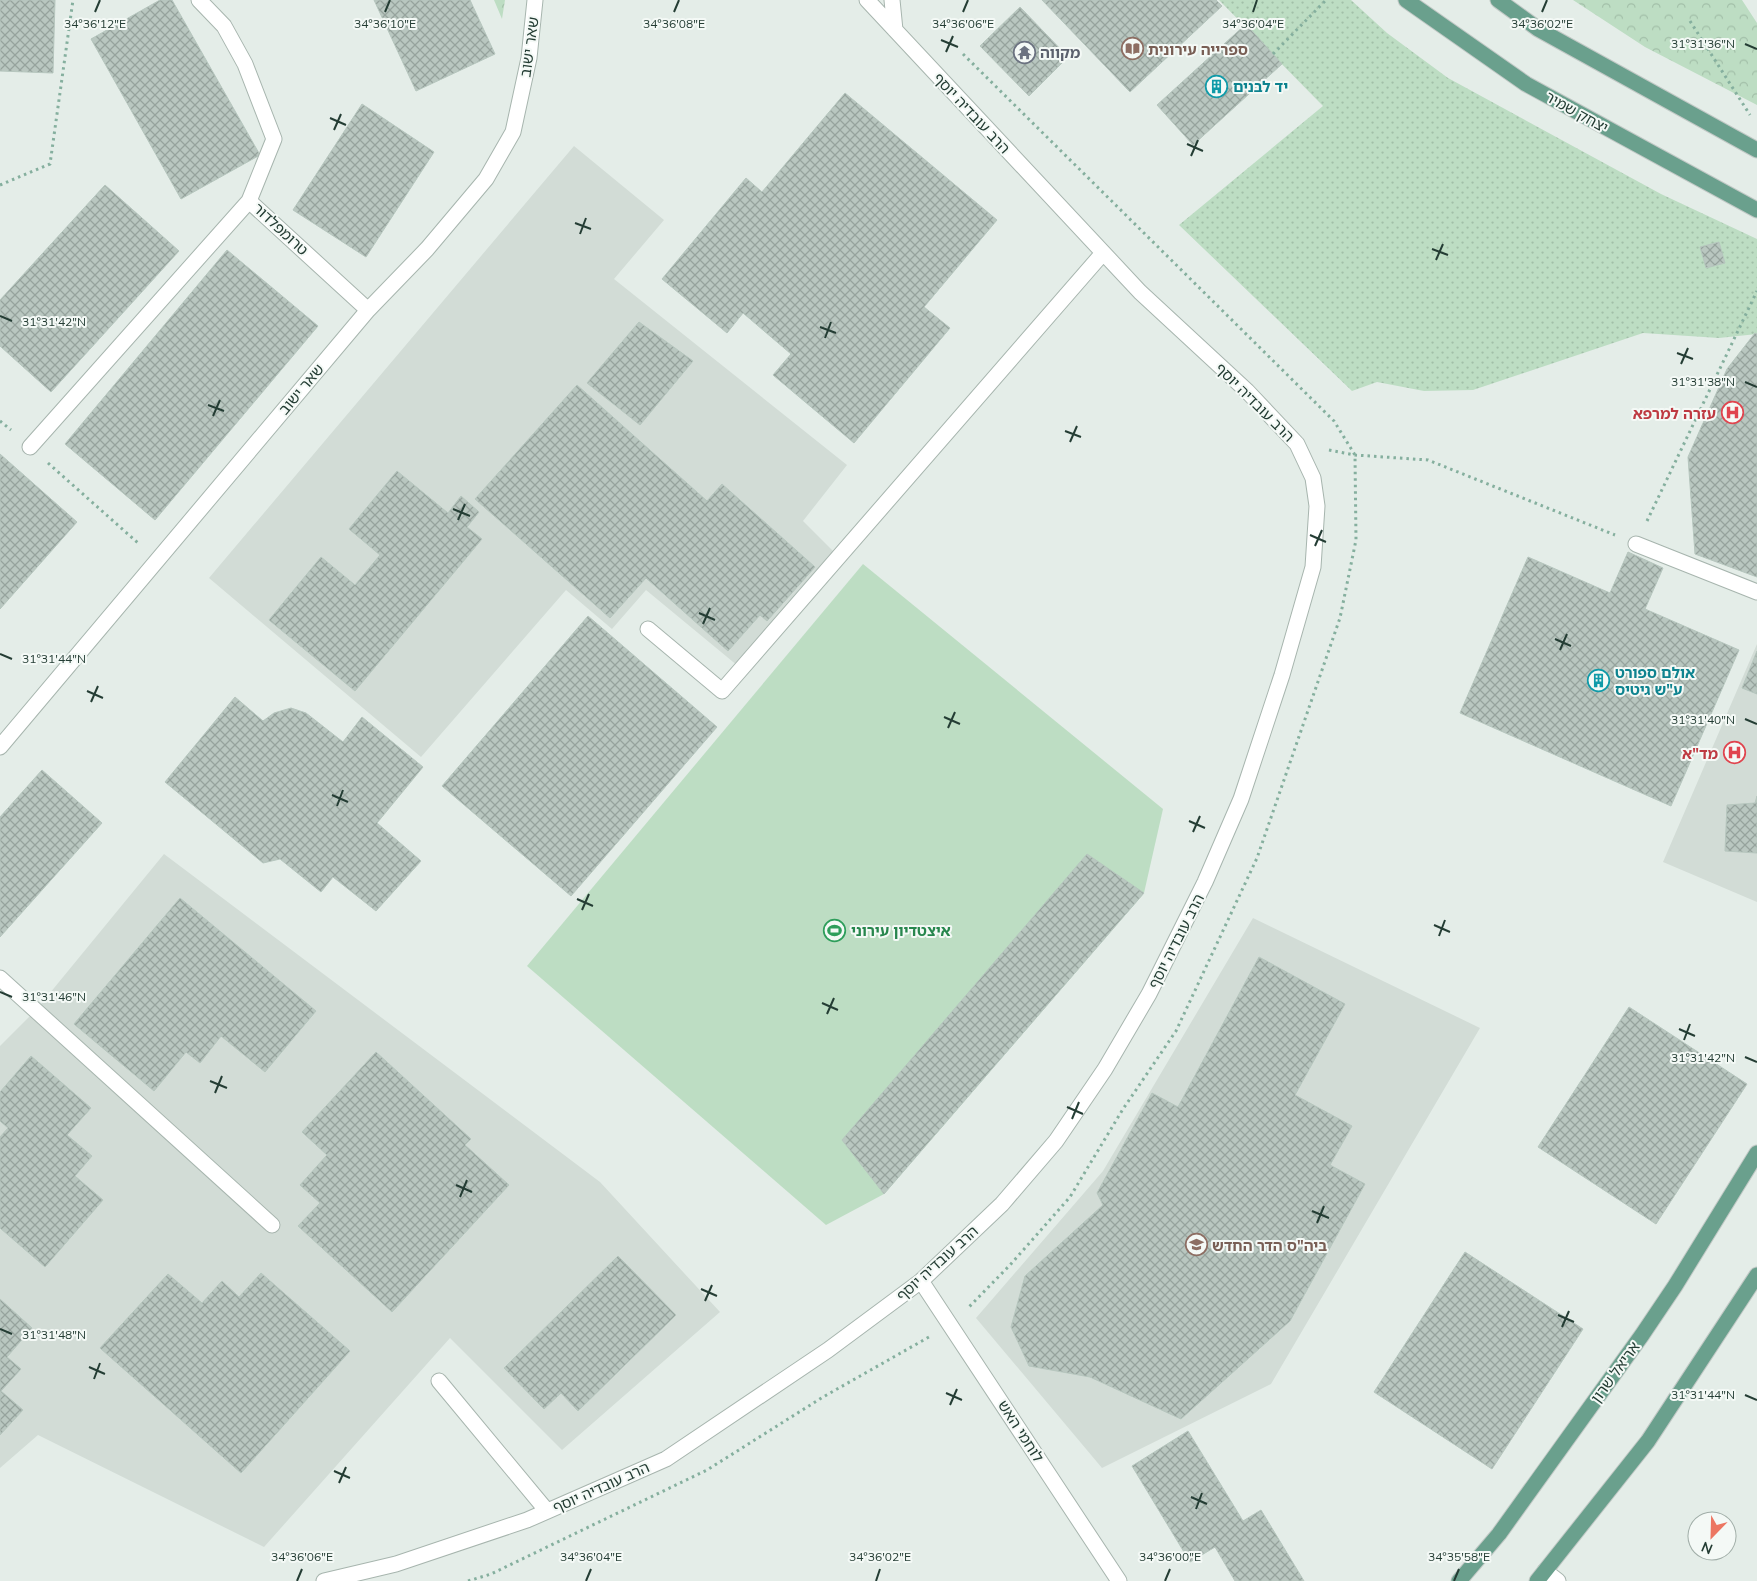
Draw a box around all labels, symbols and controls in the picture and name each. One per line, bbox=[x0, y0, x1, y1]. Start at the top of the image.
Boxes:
text: 34°36'12"E bbox=[64, 16, 126, 31]
text: 34°36'10"E bbox=[354, 16, 416, 31]
street label: שאר ישוב bbox=[515, 16, 543, 78]
text: 34°36'08"E bbox=[643, 16, 705, 31]
text: 34°36'06"E bbox=[932, 16, 994, 31]
text: 34°36'04"E bbox=[1222, 16, 1284, 31]
text: 34°36'02"E bbox=[1511, 16, 1573, 31]
text: 31°31'36"N bbox=[1671, 36, 1735, 51]
library icon: ספרייה עירונית bbox=[1120, 37, 1144, 61]
temple icon: מקווה bbox=[1012, 40, 1036, 64]
place label: ספרייה עירונית bbox=[1148, 40, 1248, 59]
place label: מקווה bbox=[1040, 43, 1081, 62]
street label: הרב עובדיה יוסף bbox=[930, 69, 1014, 157]
building icon: יד לבנים bbox=[1205, 74, 1229, 98]
place label: יד לבנים bbox=[1233, 77, 1288, 96]
street label: יצחק שמיר bbox=[1542, 87, 1612, 137]
street label: טרומפלדור bbox=[250, 199, 312, 259]
text: 31°31'42"N bbox=[22, 314, 86, 329]
street label: הרב עובדיה יוסף bbox=[1212, 359, 1298, 445]
street label: שאר ישוב bbox=[274, 360, 328, 418]
text: 31°31'38"N bbox=[1671, 374, 1735, 389]
hospital icon: עזרה למרפא bbox=[1720, 401, 1744, 425]
place label: עזרה למרפא bbox=[1633, 404, 1716, 423]
text: 31°31'44"N bbox=[22, 651, 86, 666]
place label: אולם ספורט ע"ש גיטיס bbox=[1615, 663, 1695, 699]
building icon: אולם ספורט ע"ש גיטיס bbox=[1587, 669, 1611, 693]
text: 31°31'40"N bbox=[1671, 712, 1735, 727]
hospital icon: מד"א bbox=[1722, 741, 1746, 765]
place label: מד"א bbox=[1682, 744, 1718, 763]
street label: הרב עובדיה יוסף bbox=[1144, 890, 1208, 992]
sports icon: איצטדיון עירוני bbox=[823, 918, 847, 942]
place label: איצטדיון עירוני bbox=[851, 921, 951, 940]
text: 31°31'46"N bbox=[22, 989, 86, 1004]
text: 31°31'42"N bbox=[1671, 1050, 1735, 1065]
street label: הרב עובדיה יוסף bbox=[892, 1221, 982, 1305]
school or university icon: ביה"ס הדר החדש bbox=[1184, 1233, 1208, 1257]
place label: ביה"ס הדר החדש bbox=[1212, 1236, 1327, 1255]
text: 31°31'48"N bbox=[22, 1327, 86, 1342]
street label: אריאל שרון bbox=[1586, 1338, 1644, 1406]
text: 31°31'44"N bbox=[1671, 1387, 1735, 1402]
street label: לוחמי האש bbox=[994, 1396, 1048, 1466]
street label: הרב עובדיה יוסף bbox=[550, 1457, 652, 1517]
north arrow bbox=[1687, 1511, 1737, 1561]
text: N bbox=[1699, 1538, 1715, 1558]
text: 34°36'06"E bbox=[271, 1549, 333, 1564]
text: 34°36'04"E bbox=[560, 1549, 622, 1564]
text: 34°36'02"E bbox=[849, 1549, 911, 1564]
text: 34°36'00"E bbox=[1139, 1549, 1201, 1564]
text: 34°35'58"E bbox=[1428, 1549, 1490, 1564]

